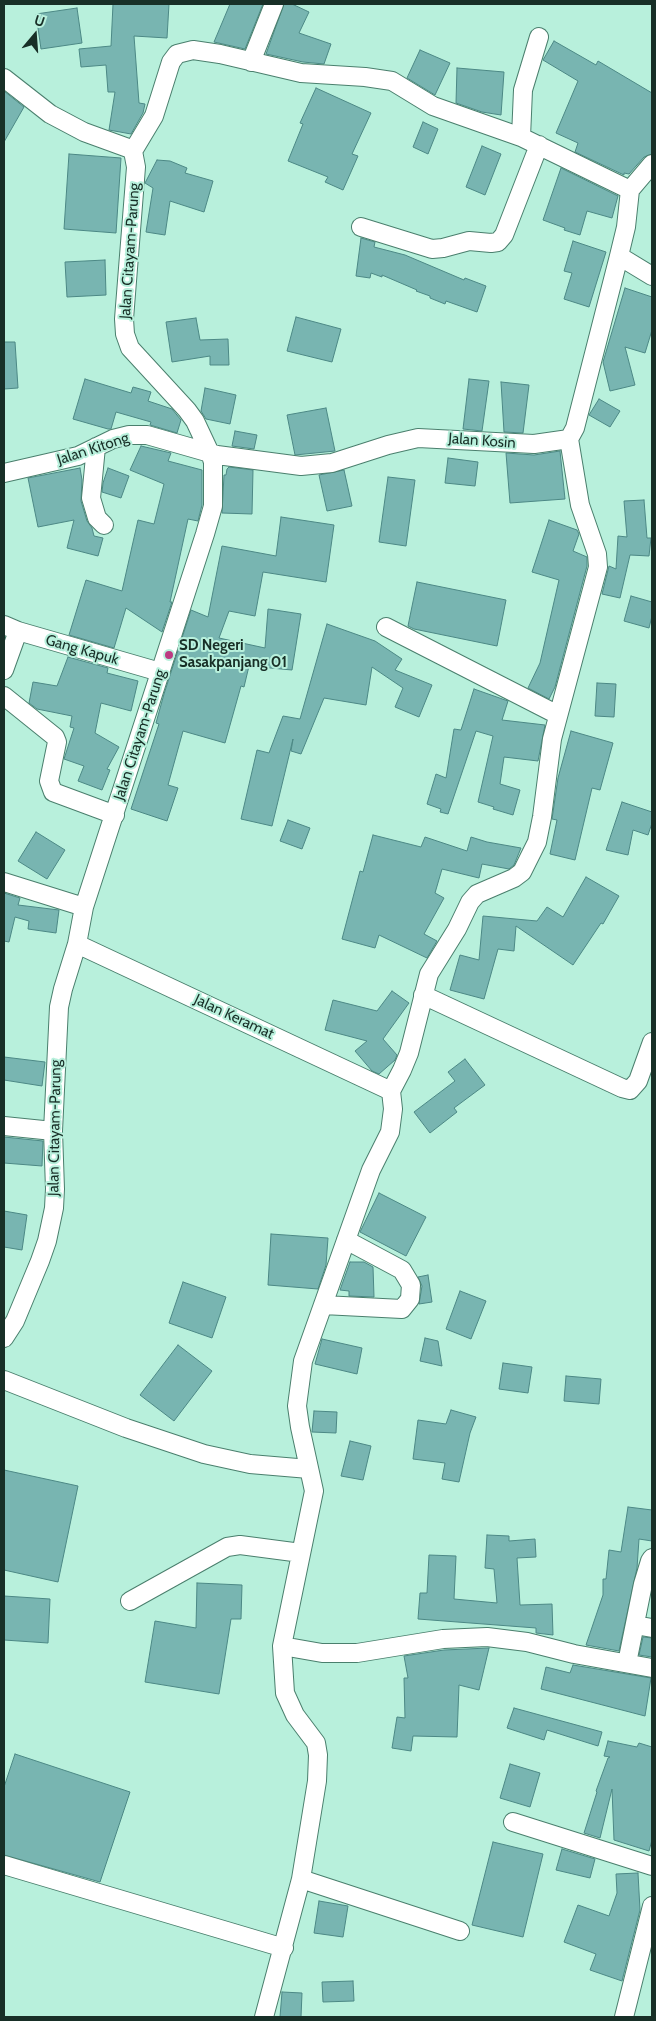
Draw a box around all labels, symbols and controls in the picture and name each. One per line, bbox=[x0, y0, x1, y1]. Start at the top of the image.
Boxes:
north arrow bbox=[10, 10, 60, 60]
text: U bbox=[32, 11, 47, 31]
street label: Jalan Citayam-Parung bbox=[116, 182, 144, 320]
street label: Jalan Kitong bbox=[55, 429, 131, 469]
street label: Jalan Kosin bbox=[448, 430, 516, 452]
street label: Gang Kapuk bbox=[43, 631, 121, 669]
place label: SD Negeri Sasakpanjang 01 bbox=[179, 637, 287, 672]
marker: SD Negeri Sasakpanjang 01 bbox=[163, 649, 175, 661]
street label: Jalan Citayam-Parung bbox=[110, 667, 170, 803]
street label: Jalan Keramat bbox=[191, 991, 277, 1043]
street label: Jalan Citayam-Parung bbox=[45, 1060, 65, 1196]

